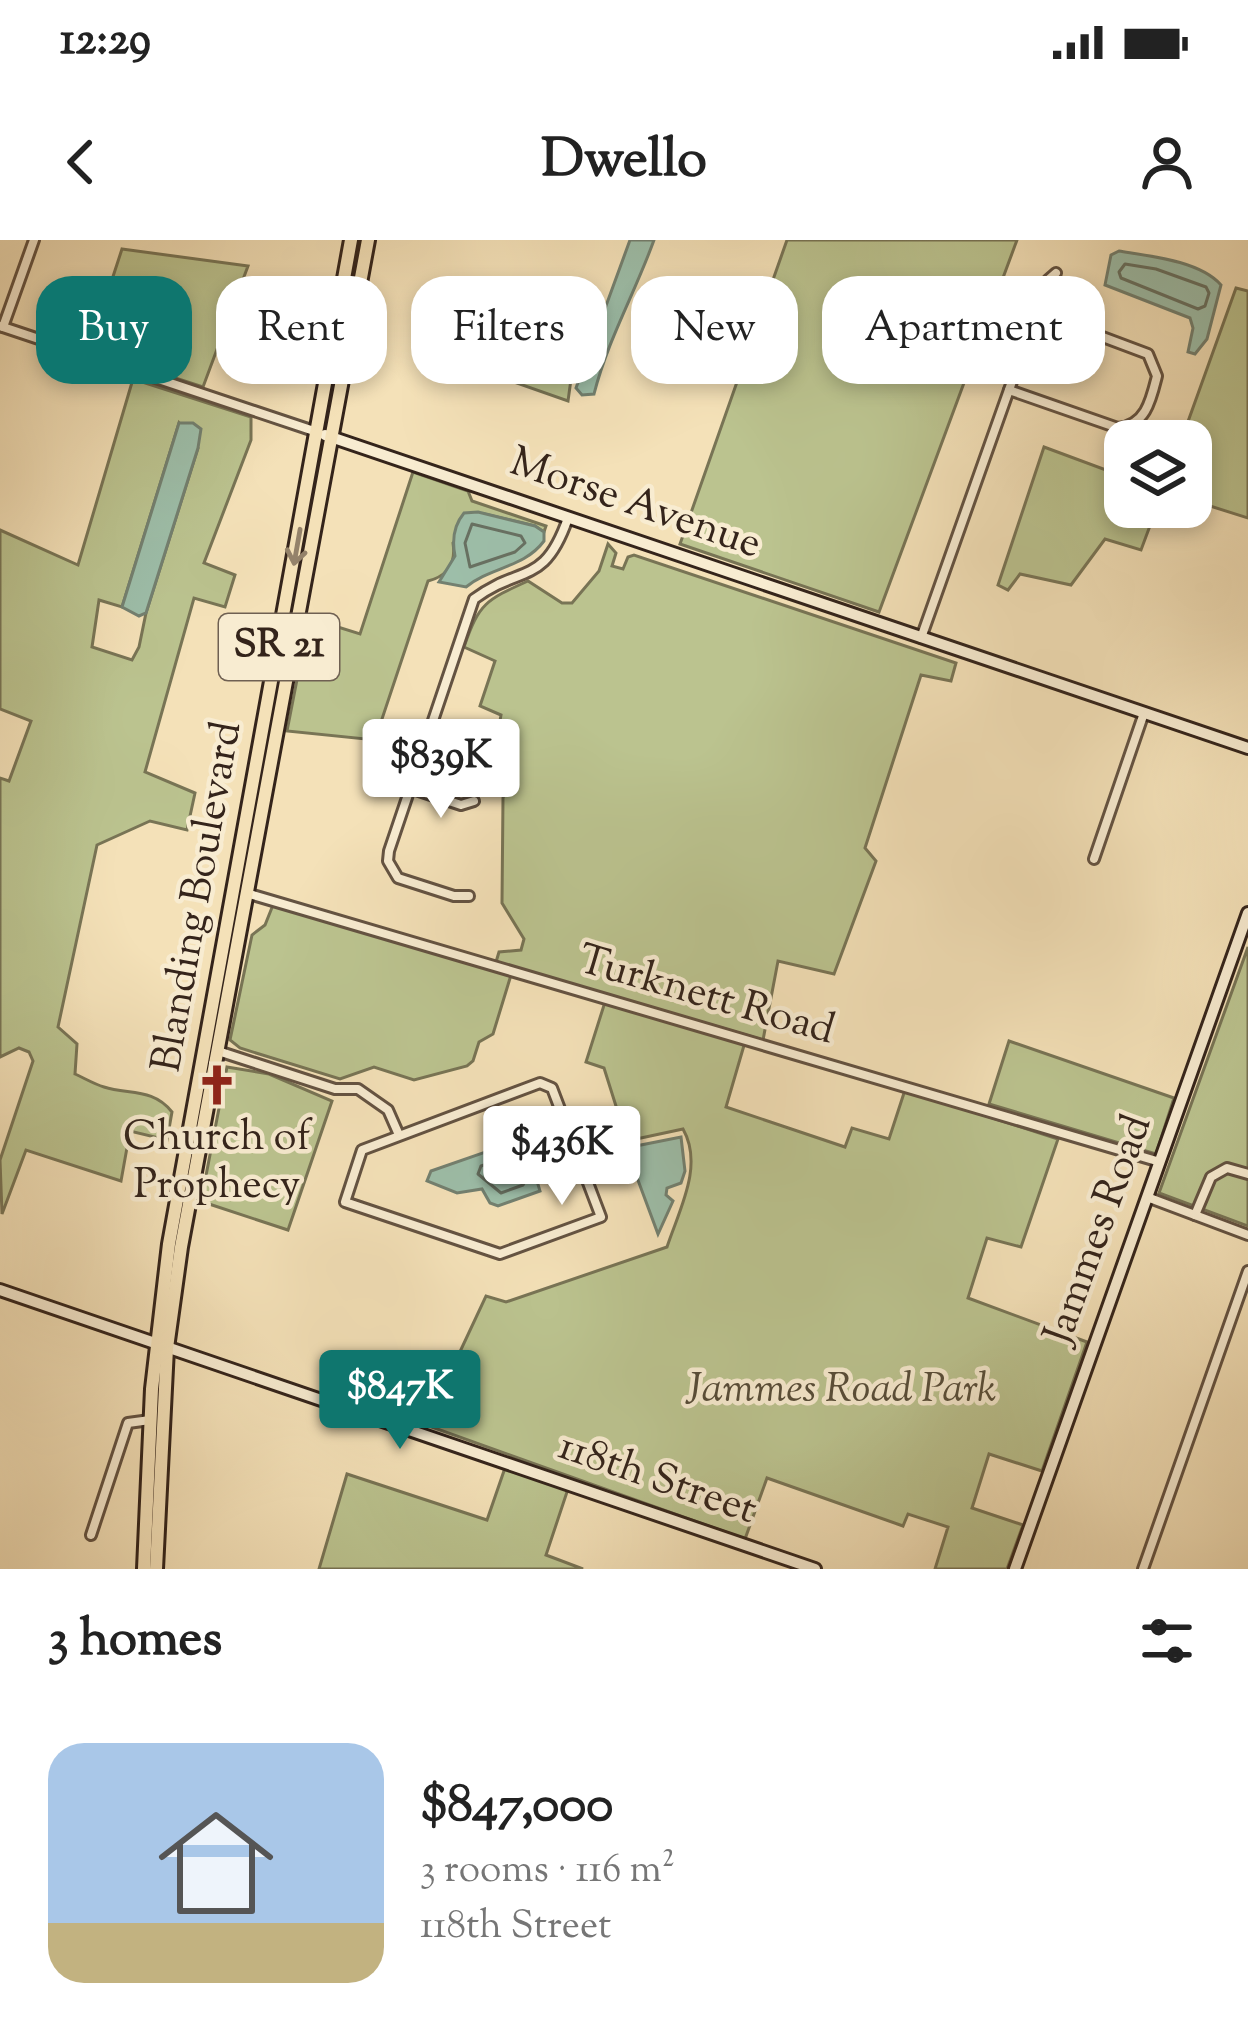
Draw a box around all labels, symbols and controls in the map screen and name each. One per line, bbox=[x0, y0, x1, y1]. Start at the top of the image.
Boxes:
text: 12:29 bbox=[60, 10, 151, 75]
text: Dwello bbox=[541, 123, 707, 201]
icon: back bbox=[48, 129, 114, 195]
icon: person bbox=[1134, 129, 1200, 195]
chip: Buy bbox=[36, 276, 192, 384]
chip: Rent bbox=[216, 276, 387, 384]
chip: Filters bbox=[411, 276, 607, 384]
chip: New bbox=[631, 276, 798, 384]
chip: Apartment bbox=[822, 276, 1105, 384]
map controls bbox=[1104, 420, 1212, 528]
button: layers bbox=[1104, 420, 1212, 528]
street label: Morse Avenue bbox=[501, 434, 769, 576]
one-way arrow bbox=[285, 527, 307, 566]
road number: SR 21 bbox=[219, 614, 339, 680]
street label: Blanding Boulevard bbox=[139, 717, 259, 1077]
pin: $839K bbox=[357, 719, 525, 821]
text: $839K bbox=[390, 730, 492, 786]
street label: Turknett Road bbox=[571, 932, 841, 1062]
church icon: Church of Prophecy bbox=[194, 1062, 240, 1108]
pin: $436K bbox=[478, 1106, 646, 1208]
street label: Jammes Road bbox=[1030, 1107, 1169, 1355]
place label: Church of Prophecy bbox=[123, 1109, 313, 1217]
text: $436K bbox=[510, 1117, 614, 1173]
pin: $847K bbox=[316, 1350, 484, 1452]
text: $847K bbox=[346, 1361, 454, 1417]
park label: Jammes Road Park bbox=[685, 1361, 996, 1421]
street label: 118th Street bbox=[550, 1418, 764, 1542]
text: 3 homes bbox=[48, 1605, 222, 1678]
icon: filters bbox=[1134, 1608, 1200, 1674]
text: $847,000 bbox=[420, 1771, 613, 1844]
icon: home bbox=[144, 1791, 288, 1935]
text: 3 rooms · 116 m² bbox=[420, 1844, 675, 1900]
text: 118th Street bbox=[420, 1900, 611, 1956]

